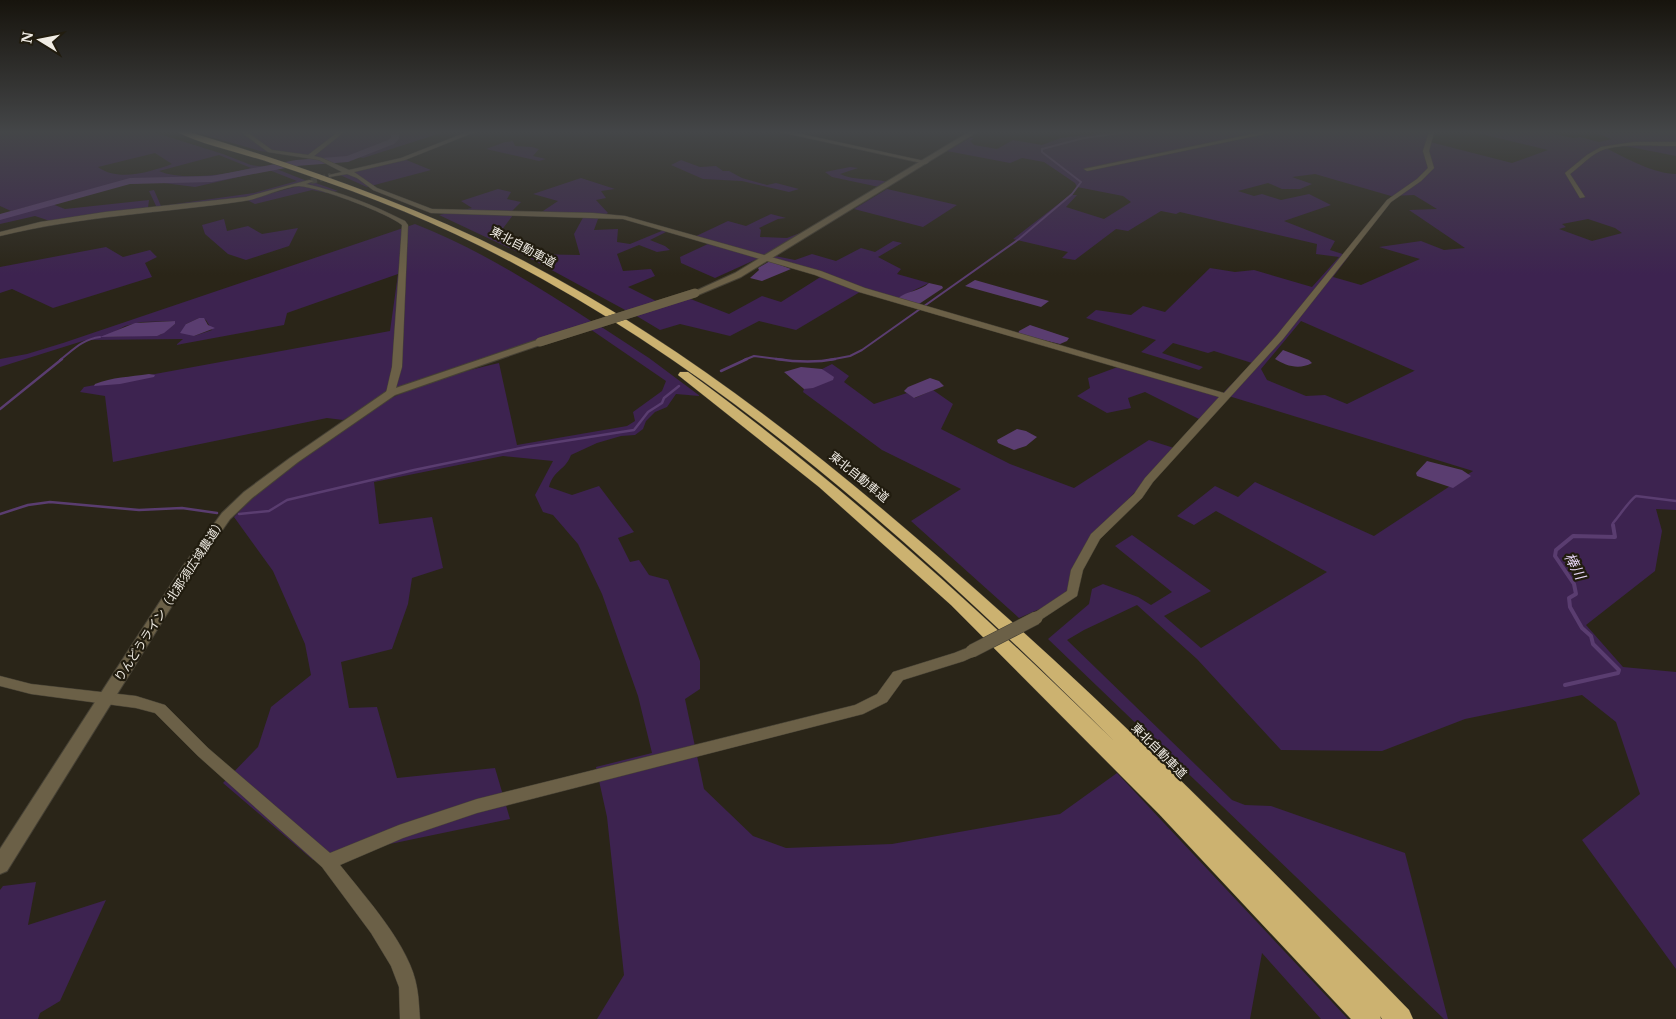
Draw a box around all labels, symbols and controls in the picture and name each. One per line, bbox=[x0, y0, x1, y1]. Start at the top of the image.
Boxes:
north arrow bbox=[15, 15, 65, 65]
text: N bbox=[17, 31, 37, 45]
street label: 東北自動車道 bbox=[488, 223, 559, 270]
street label: 東北自動車道 bbox=[827, 448, 892, 505]
street label: りんどうライン（北那須広域農道） bbox=[111, 515, 228, 684]
water label: 棒川 bbox=[1560, 549, 1590, 584]
street label: 東北自動車道 bbox=[1129, 720, 1190, 781]

